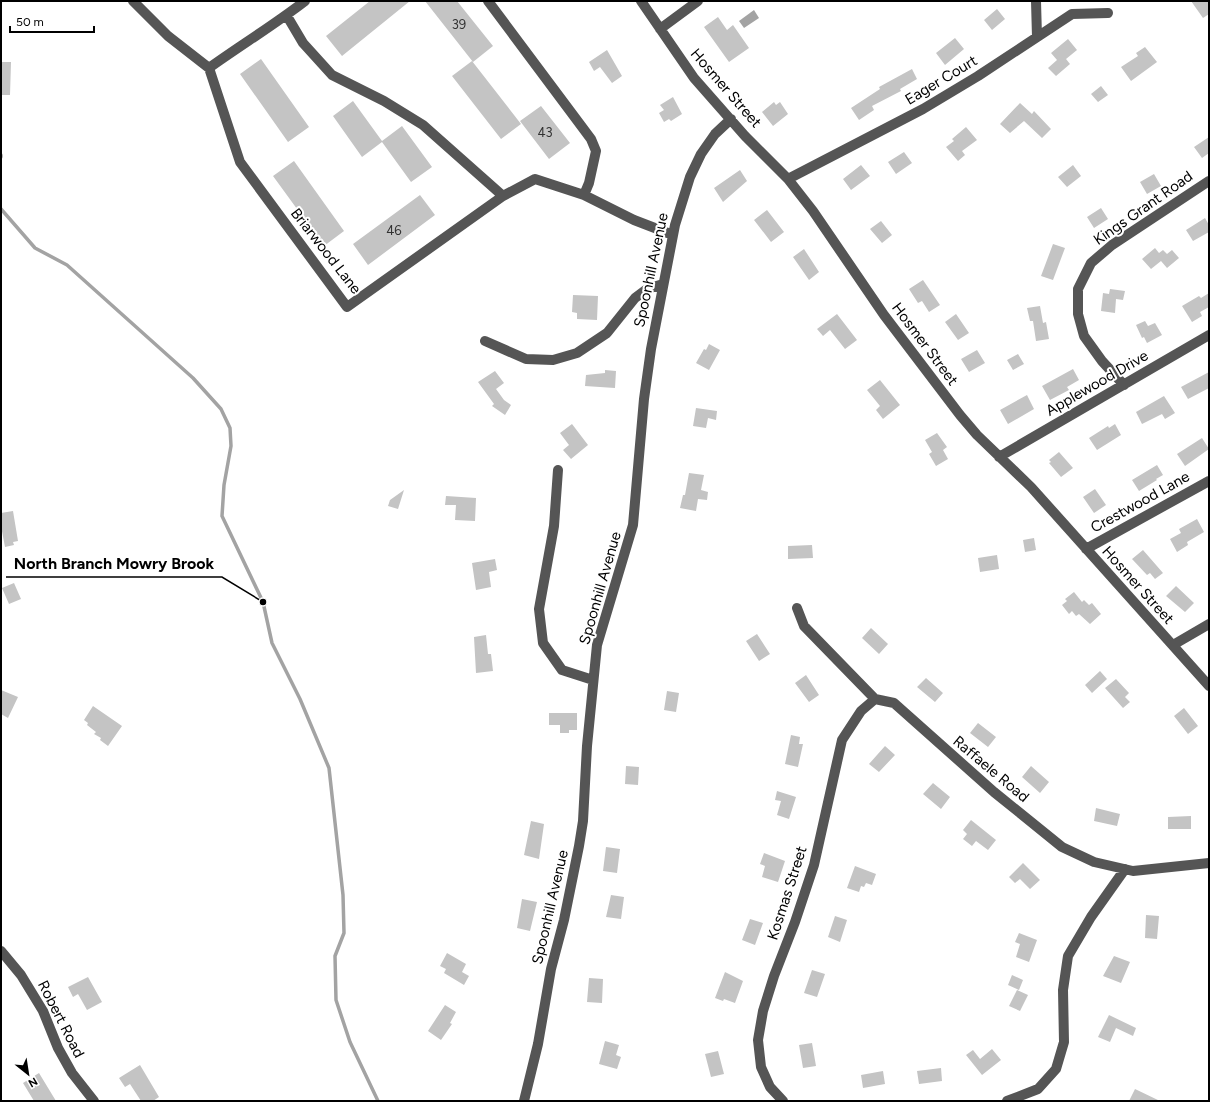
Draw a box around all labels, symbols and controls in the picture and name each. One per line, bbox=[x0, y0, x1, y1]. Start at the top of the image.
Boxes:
scale bar bbox=[10, 8, 94, 34]
text: 50 m bbox=[16, 15, 44, 29]
house number: 39 bbox=[452, 17, 466, 32]
street label: Hosmer Street bbox=[687, 45, 765, 131]
street label: Eager Court bbox=[902, 51, 981, 109]
house number: 43 bbox=[537, 125, 553, 140]
street label: Kings Grant Road bbox=[1090, 167, 1196, 249]
street label: Briarwood Lane bbox=[287, 205, 365, 297]
street label: Spoonhill Avenue bbox=[630, 211, 672, 329]
house number: 46 bbox=[386, 223, 402, 238]
street label: Hosmer Street bbox=[888, 299, 962, 389]
street label: Applewood Drive bbox=[1043, 346, 1151, 420]
street label: Crestwood Lane bbox=[1087, 467, 1193, 537]
street label: Spoonhill Avenue bbox=[575, 529, 625, 647]
street label: Hosmer Street bbox=[1098, 542, 1178, 628]
callout: North Branch Mowry Brook bbox=[6, 549, 222, 577]
text: North Branch Mowry Brook bbox=[14, 554, 215, 573]
street label: Raffaele Road bbox=[949, 732, 1033, 806]
street label: Kosmas Street bbox=[763, 843, 811, 942]
street label: Spoonhill Avenue bbox=[528, 848, 572, 966]
street label: Robert Road bbox=[34, 977, 88, 1061]
north arrow bbox=[8, 1054, 48, 1094]
text: N bbox=[26, 1074, 40, 1090]

